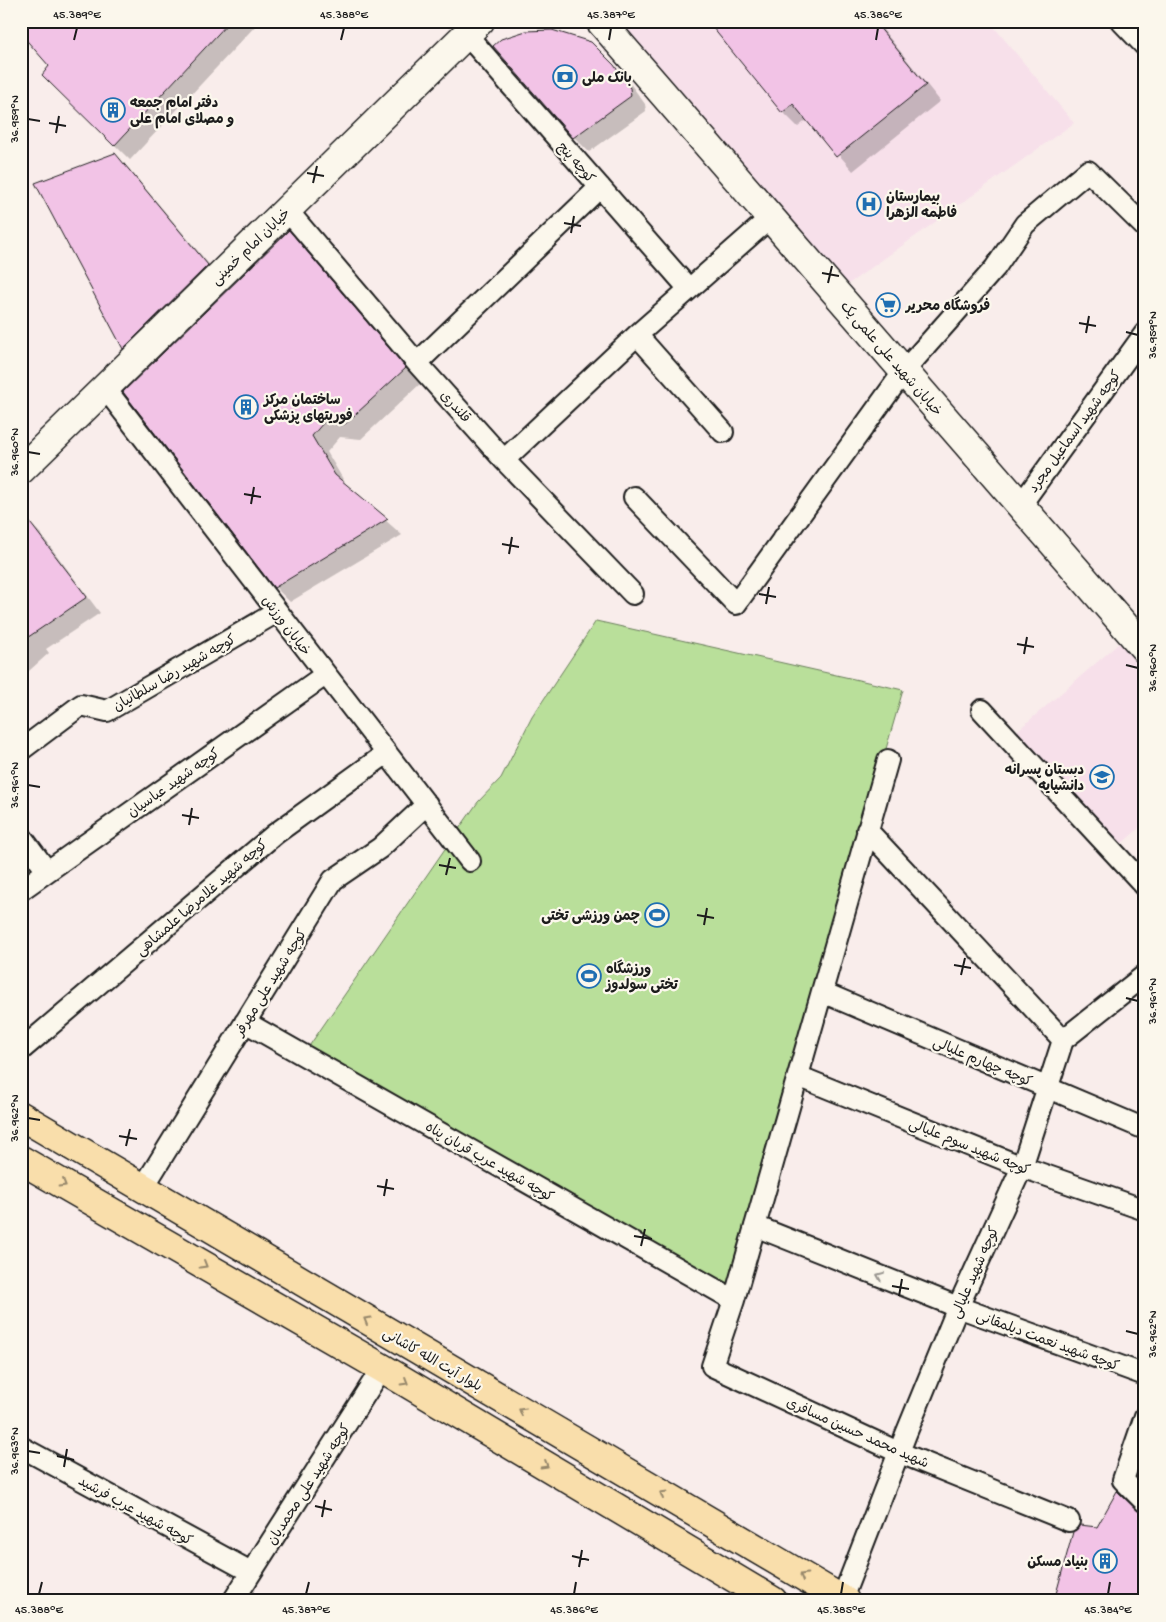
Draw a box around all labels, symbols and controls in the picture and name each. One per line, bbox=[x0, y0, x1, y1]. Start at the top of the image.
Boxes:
text: 45.389°E bbox=[53, 9, 101, 23]
text: 45.388°E bbox=[320, 9, 369, 23]
text: 45.387°E bbox=[587, 9, 635, 23]
text: 45.386°E bbox=[854, 9, 902, 23]
bank icon: بانک ملی bbox=[552, 64, 578, 90]
place label: بانک ملی bbox=[582, 70, 632, 88]
place label: دفتر امام جمعه و مصلای امام علی bbox=[130, 94, 234, 129]
text: 36.959°N bbox=[9, 95, 23, 144]
building icon: دفتر امام جمعه و مصلای امام علی bbox=[100, 97, 126, 123]
street label: کوچه پنج bbox=[553, 140, 598, 188]
place label: بیمارستان فاطمه الزهرا bbox=[886, 190, 957, 223]
hospital icon: بیمارستان فاطمه الزهرا bbox=[856, 191, 882, 217]
street label: خیابان امام خمینی bbox=[209, 206, 295, 290]
supermarket icon: فروشگاه محریر bbox=[875, 292, 901, 318]
place label: فروشگاه محریر bbox=[904, 296, 990, 316]
street label: خیابان شهید علی علمی یک bbox=[836, 299, 945, 421]
text: 36.959°N bbox=[1147, 311, 1161, 360]
street label: کوچه شهید اسماعیل مجرد bbox=[1026, 368, 1126, 497]
street label: قلندری bbox=[435, 388, 473, 427]
place label: ساختمان مرکز فوریتهای پزشکی bbox=[262, 393, 353, 426]
building icon: ساختمان مرکز فوریتهای پزشکی bbox=[233, 394, 259, 420]
text: 36.960°N bbox=[9, 428, 23, 477]
street label: خیابان ورزش bbox=[257, 593, 313, 660]
street label: کوچه شهید رضا سلطانیان bbox=[111, 632, 240, 716]
text: 36.960°N bbox=[1147, 644, 1161, 693]
street label: کوچه شهید عباسیان bbox=[125, 746, 224, 822]
text: 36.961°N bbox=[9, 762, 23, 809]
place label: دبستان پسرانه دانشپایه bbox=[1005, 763, 1084, 796]
school or university icon: دبستان پسرانه دانشپایه bbox=[1089, 764, 1115, 790]
street label: کوچه شهید غلامرضا علمشاهی bbox=[133, 837, 272, 961]
sports icon: چمن ورزشی تختی bbox=[644, 902, 670, 928]
place label: چمن ورزشی تختی bbox=[541, 909, 640, 926]
street label: کوچه شهید علی مهرفر bbox=[232, 927, 312, 1041]
place label: ورزشگاه تختی سولدوز bbox=[604, 959, 679, 995]
sports icon: ورزشگاه تختی سولدوز bbox=[576, 963, 602, 989]
text: 36.961°N bbox=[1147, 978, 1161, 1025]
street label: کوچه چهارم علیالی bbox=[930, 1035, 1034, 1092]
text: 36.962°N bbox=[9, 1094, 23, 1143]
street label: کوچه شهید سوم علیالی bbox=[906, 1116, 1032, 1181]
street label: کوچه شهید عرب قربان پناه bbox=[421, 1119, 556, 1207]
one-way arrow bbox=[58, 1178, 67, 1188]
street label: کوچه شهید علیالی bbox=[948, 1224, 1004, 1322]
one-way arrow bbox=[199, 1259, 208, 1269]
one-way arrow bbox=[876, 1272, 885, 1282]
street label: کوچه شهید نعمت دیلمقانی bbox=[973, 1309, 1121, 1376]
text: 36.962°N bbox=[1147, 1310, 1161, 1359]
one-way arrow bbox=[364, 1316, 373, 1326]
street label: بلوار آیت الله کاشانی bbox=[379, 1325, 485, 1397]
one-way arrow bbox=[400, 1375, 409, 1385]
street label: شهید محمد حسین مسافری bbox=[783, 1395, 931, 1473]
one-way arrow bbox=[519, 1408, 528, 1418]
street label: کوچه شهید علی محمدیان bbox=[265, 1422, 356, 1549]
text: 36.963°N bbox=[9, 1427, 23, 1476]
one-way arrow bbox=[540, 1458, 549, 1468]
street label: کوچه شهید عرب فرشید bbox=[75, 1474, 195, 1551]
one-way arrow bbox=[659, 1490, 668, 1500]
building icon: بنیاد مسکن bbox=[1092, 1548, 1118, 1574]
place label: بنیاد مسکن bbox=[1027, 1555, 1088, 1572]
one-way arrow bbox=[799, 1572, 808, 1582]
text: 45.388°E bbox=[15, 1604, 64, 1618]
text: 45.387°E bbox=[282, 1604, 330, 1618]
text: 45.386°E bbox=[550, 1604, 598, 1618]
text: 45.385°E bbox=[817, 1604, 865, 1618]
text: 45.384°E bbox=[1084, 1604, 1132, 1618]

